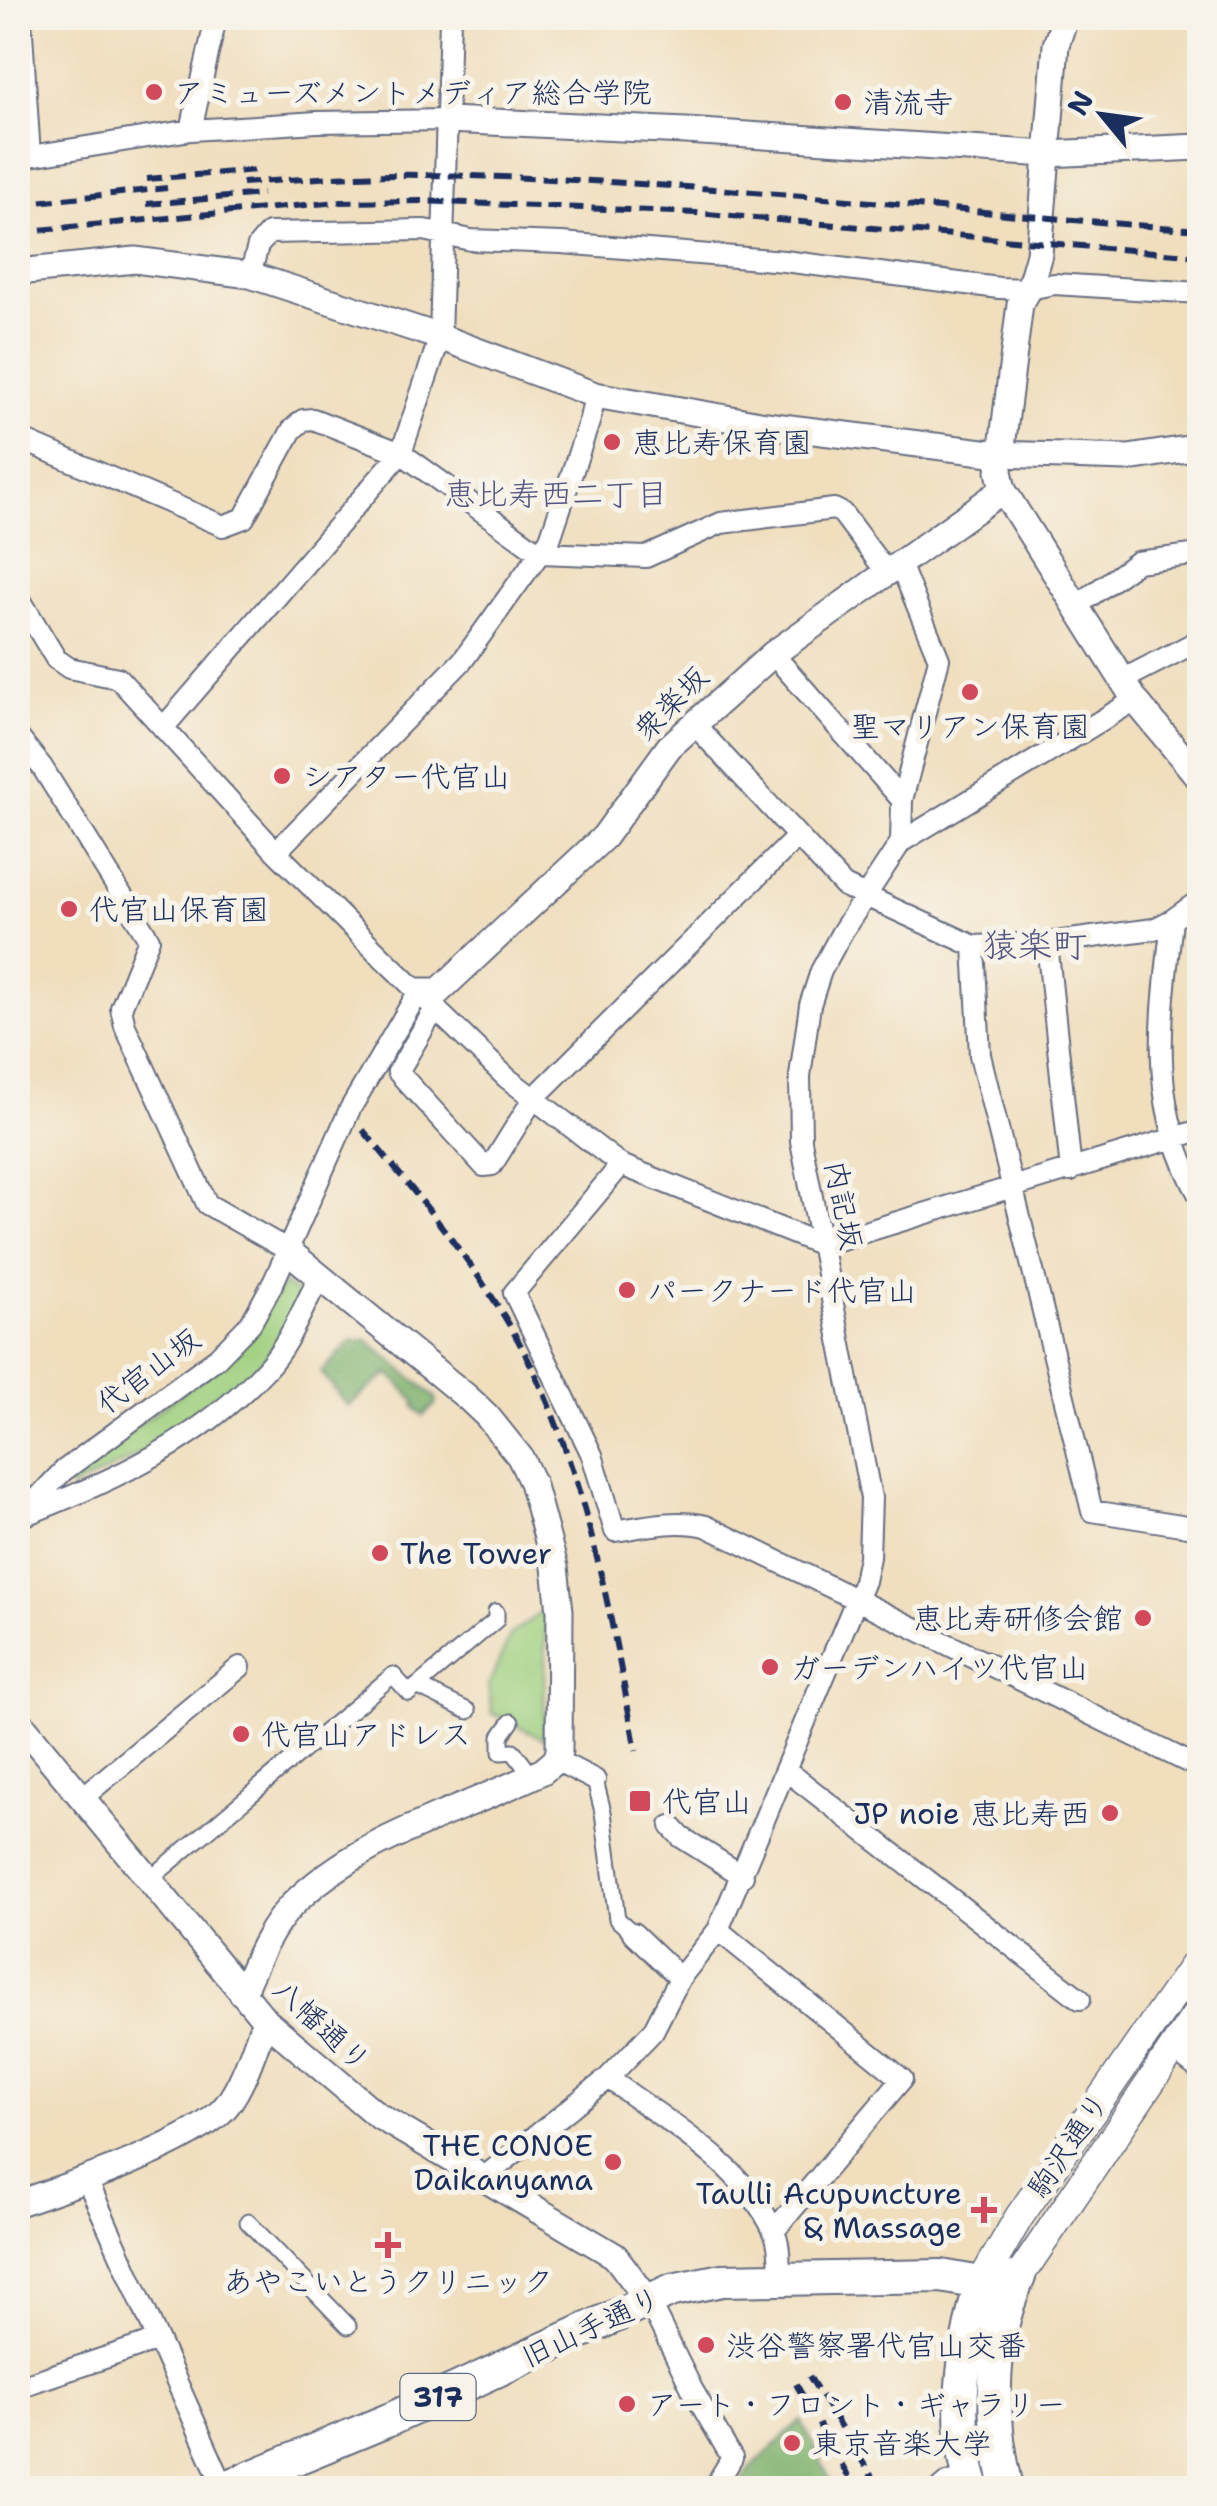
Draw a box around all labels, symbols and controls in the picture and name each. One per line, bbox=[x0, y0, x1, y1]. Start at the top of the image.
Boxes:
north arrow bbox=[1052, 65, 1152, 165]
place label: アミューズメントメディア総合学院 bbox=[174, 72, 652, 113]
marker: アミューズメントメディア総合学院 bbox=[143, 81, 165, 103]
place label: 清流寺 bbox=[863, 82, 953, 123]
text: N bbox=[1058, 84, 1102, 122]
marker: 清流寺 bbox=[832, 91, 854, 113]
place label: 恵比寿保育園 bbox=[632, 422, 812, 463]
marker: 恵比寿保育園 bbox=[601, 431, 623, 453]
district label: 恵比寿西二丁目 bbox=[444, 472, 668, 515]
street label: 衆楽坂 bbox=[625, 657, 717, 749]
marker: 聖マリアン保育園 bbox=[959, 681, 981, 703]
place label: 聖マリアン保育園 bbox=[850, 706, 1090, 747]
place label: シアター代官山 bbox=[302, 756, 511, 797]
marker: シアター代官山 bbox=[271, 765, 293, 787]
place label: 代官山保育園 bbox=[89, 889, 269, 930]
marker: 代官山保育園 bbox=[58, 898, 80, 920]
district label: 猿楽町 bbox=[982, 921, 1088, 968]
street label: 内記坂 bbox=[815, 1157, 873, 1253]
place label: パークナード代官山 bbox=[647, 1270, 917, 1311]
marker: パークナード代官山 bbox=[616, 1279, 638, 1301]
street label: 代官山坂 bbox=[88, 1319, 208, 1423]
place label: The Tower bbox=[400, 1533, 552, 1574]
marker: The Tower bbox=[369, 1542, 391, 1564]
place label: 恵比寿研修会館 bbox=[913, 1598, 1123, 1639]
marker: 恵比寿研修会館 bbox=[1132, 1607, 1154, 1629]
place label: ガーデンハイツ代官山 bbox=[790, 1647, 1089, 1688]
marker: ガーデンハイツ代官山 bbox=[759, 1656, 781, 1678]
place label: 代官山アドレス bbox=[261, 1714, 471, 1755]
marker: 代官山アドレス bbox=[230, 1723, 252, 1745]
place label: 代官山 bbox=[662, 1781, 752, 1822]
marker: 代官山 bbox=[627, 1788, 653, 1814]
place label: JP noie 恵比寿西 bbox=[853, 1793, 1090, 1834]
marker: JP noie 恵比寿西 bbox=[1099, 1802, 1121, 1824]
street label: 八幡通り bbox=[264, 1969, 380, 2081]
street label: 駒沢通り bbox=[1017, 2084, 1119, 2206]
place label: THE CONOE Daikanyama bbox=[414, 2125, 593, 2200]
marker: THE CONOE Daikanyama bbox=[602, 2151, 624, 2173]
place label: Taulli Acupuncture & Massage bbox=[696, 2173, 962, 2248]
marker: Taulli Acupuncture & Massage bbox=[971, 2197, 997, 2223]
marker: あやこいとうクリニック bbox=[375, 2232, 401, 2258]
place label: あやこいとうクリニック bbox=[223, 2261, 553, 2302]
street label: 旧山手通り bbox=[514, 2277, 668, 2377]
place label: 渋谷警察署代官山交番 bbox=[726, 2325, 1026, 2366]
marker: 渋谷警察署代官山交番 bbox=[695, 2334, 717, 2356]
road number: 317 bbox=[400, 2374, 476, 2420]
place label: アート・フロント・ギャラリー bbox=[647, 2384, 1066, 2425]
marker: アート・フロント・ギャラリー bbox=[616, 2393, 638, 2415]
place label: 東京音楽大学 bbox=[812, 2423, 992, 2464]
marker: 東京音楽大学 bbox=[781, 2432, 803, 2454]

